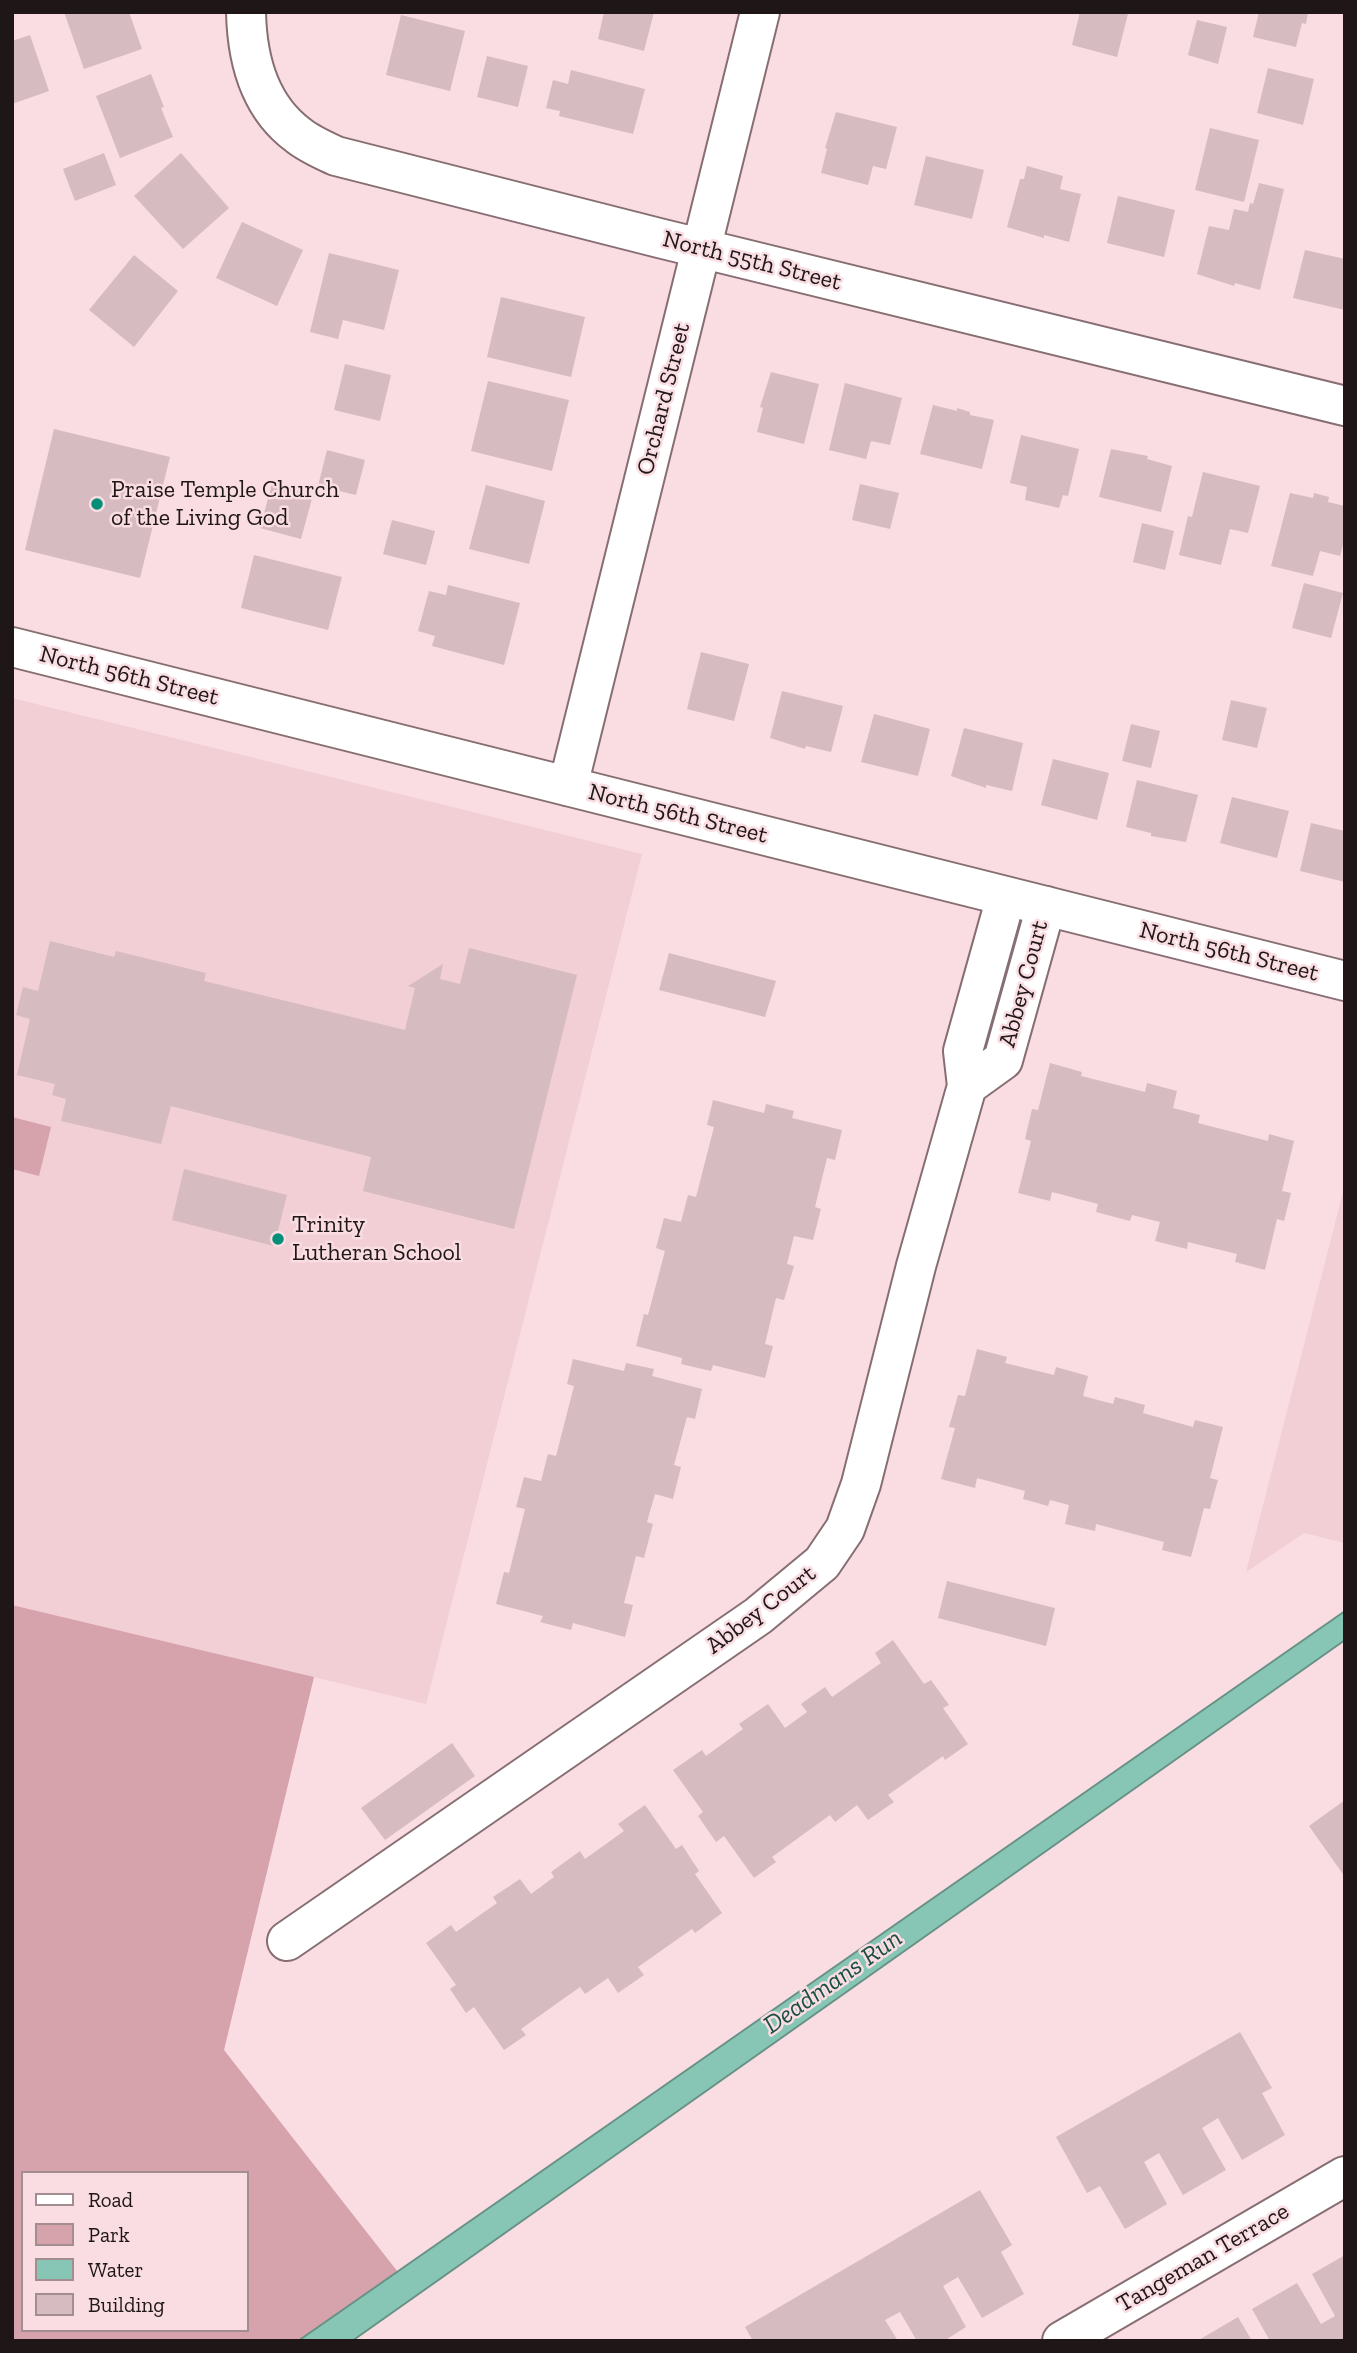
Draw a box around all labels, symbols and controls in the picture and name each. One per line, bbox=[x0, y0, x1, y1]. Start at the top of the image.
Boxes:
street label: North 55th Street bbox=[660, 225, 844, 297]
street label: Orchard Street bbox=[631, 320, 697, 478]
place label: Praise Temple Church of the Living God bbox=[111, 476, 339, 532]
marker: Praise Temple Church of the Living God bbox=[89, 496, 105, 512]
street label: North 56th Street bbox=[37, 640, 221, 712]
street label: North 56th Street bbox=[586, 778, 770, 850]
street label: North 56th Street bbox=[1137, 916, 1321, 988]
street label: Abbey Court bbox=[993, 917, 1055, 1051]
place label: Trinity Lutheran School bbox=[292, 1211, 461, 1267]
marker: Trinity Lutheran School bbox=[270, 1231, 286, 1247]
street label: Abbey Court bbox=[700, 1559, 822, 1661]
water label: Deadmans Run bbox=[758, 1923, 908, 2041]
legend bbox=[21, 2171, 248, 2332]
text: Road bbox=[88, 2187, 133, 2212]
street label: Tangeman Terrace bbox=[1112, 2197, 1294, 2319]
text: Park bbox=[88, 2222, 130, 2247]
text: Water bbox=[88, 2257, 143, 2282]
text: Building bbox=[88, 2292, 165, 2317]

